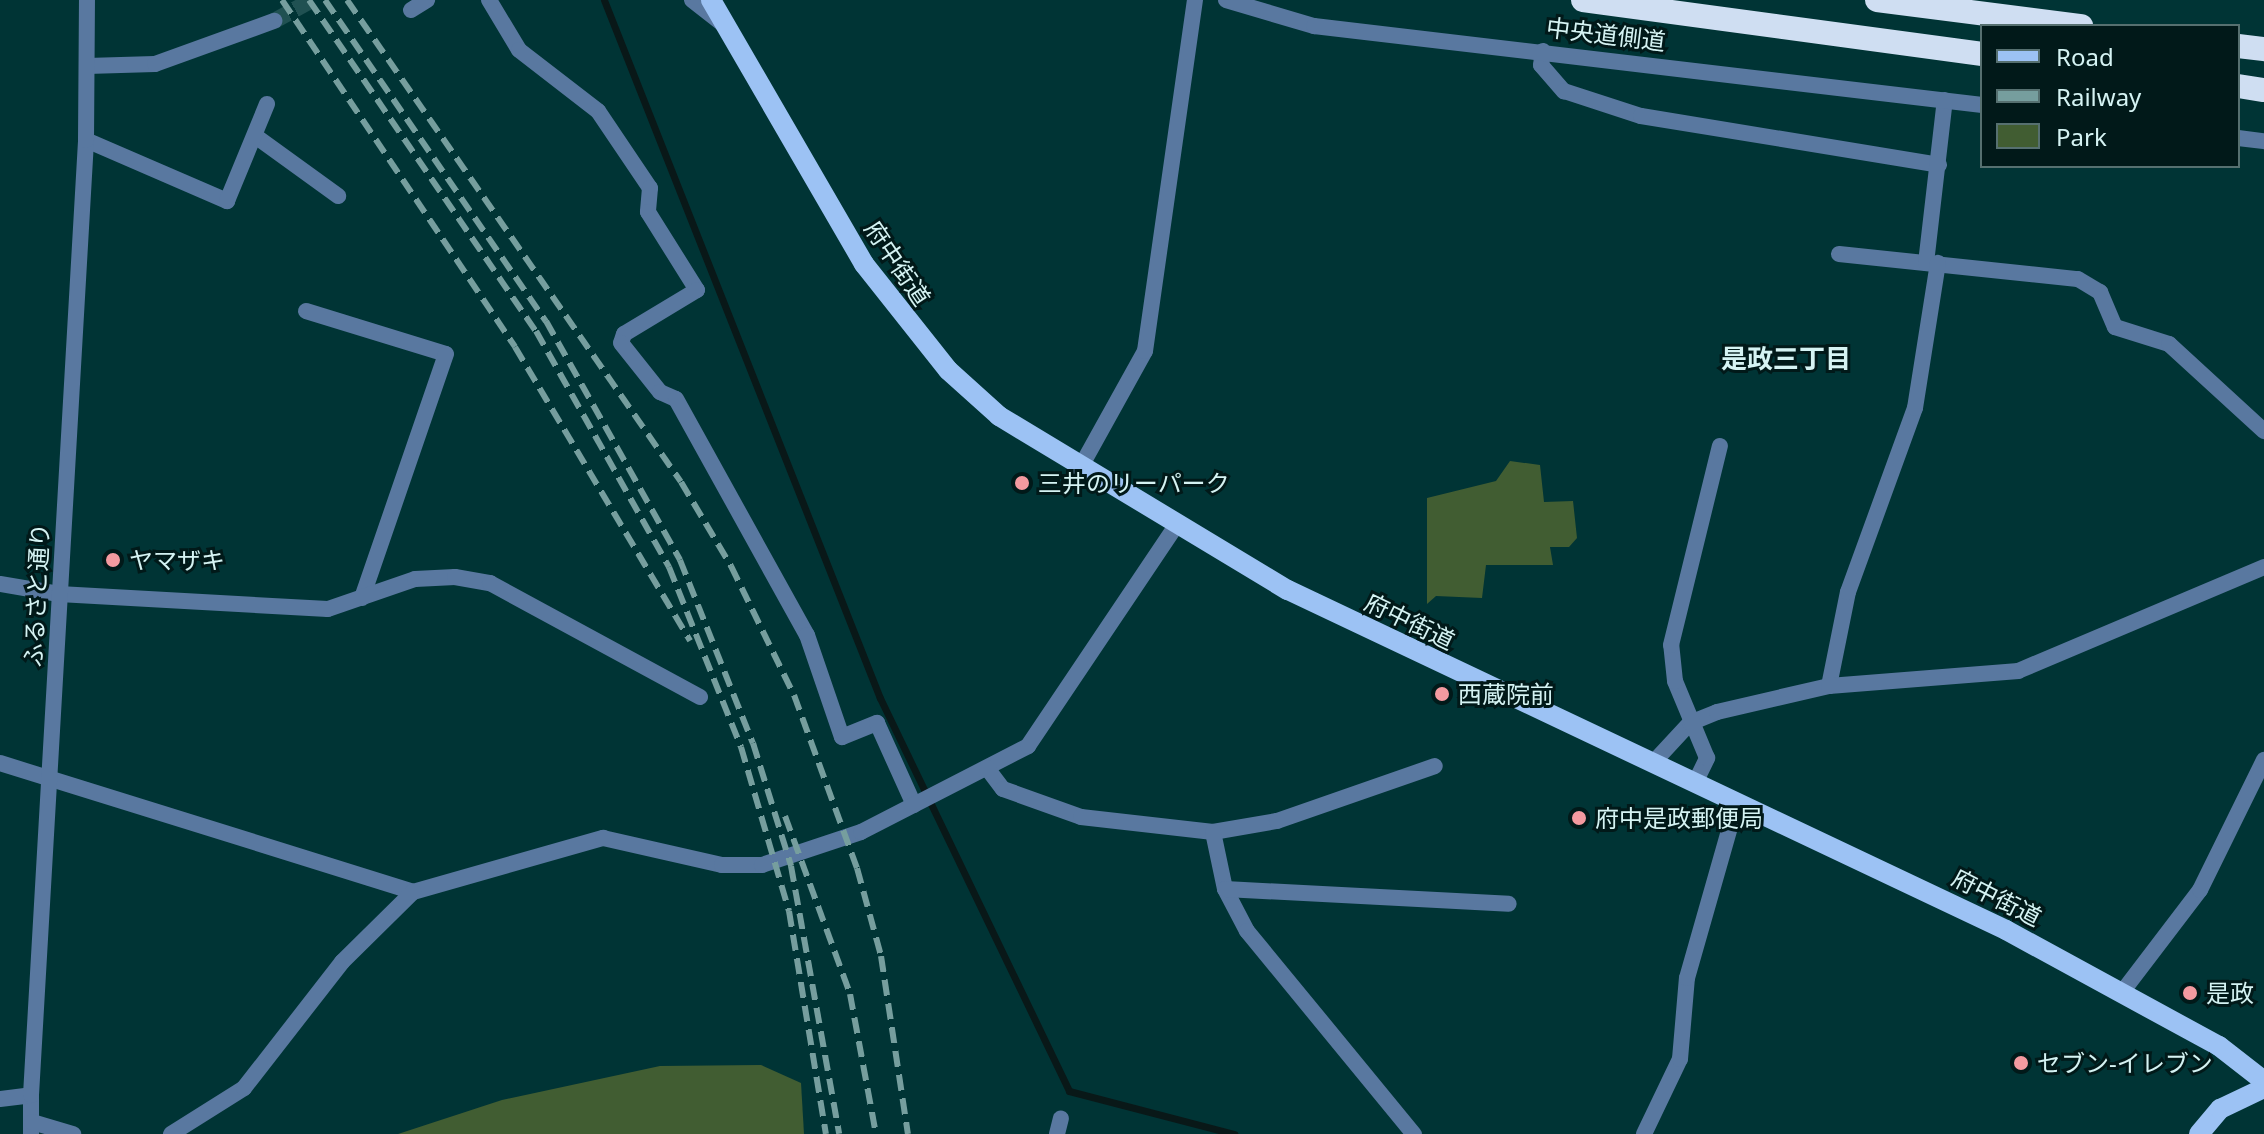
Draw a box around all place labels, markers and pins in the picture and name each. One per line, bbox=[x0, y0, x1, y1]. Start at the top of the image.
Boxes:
place label: 三井のリーパーク bbox=[1038, 469, 1230, 497]
marker: 三井のリーパーク bbox=[1013, 474, 1031, 492]
place label: ヤマザキ bbox=[129, 546, 225, 574]
marker: ヤマザキ bbox=[104, 551, 122, 569]
place label: 西蔵院前 bbox=[1458, 680, 1554, 708]
marker: 西蔵院前 bbox=[1433, 685, 1451, 703]
place label: 府中是政郵便局 bbox=[1595, 804, 1763, 832]
marker: 府中是政郵便局 bbox=[1570, 809, 1588, 827]
place label: 是政 bbox=[2206, 979, 2254, 1007]
marker: 是政 bbox=[2181, 984, 2199, 1002]
place label: セブン-イレブン bbox=[2037, 1049, 2213, 1077]
marker: セブン-イレブン bbox=[2012, 1054, 2030, 1072]

